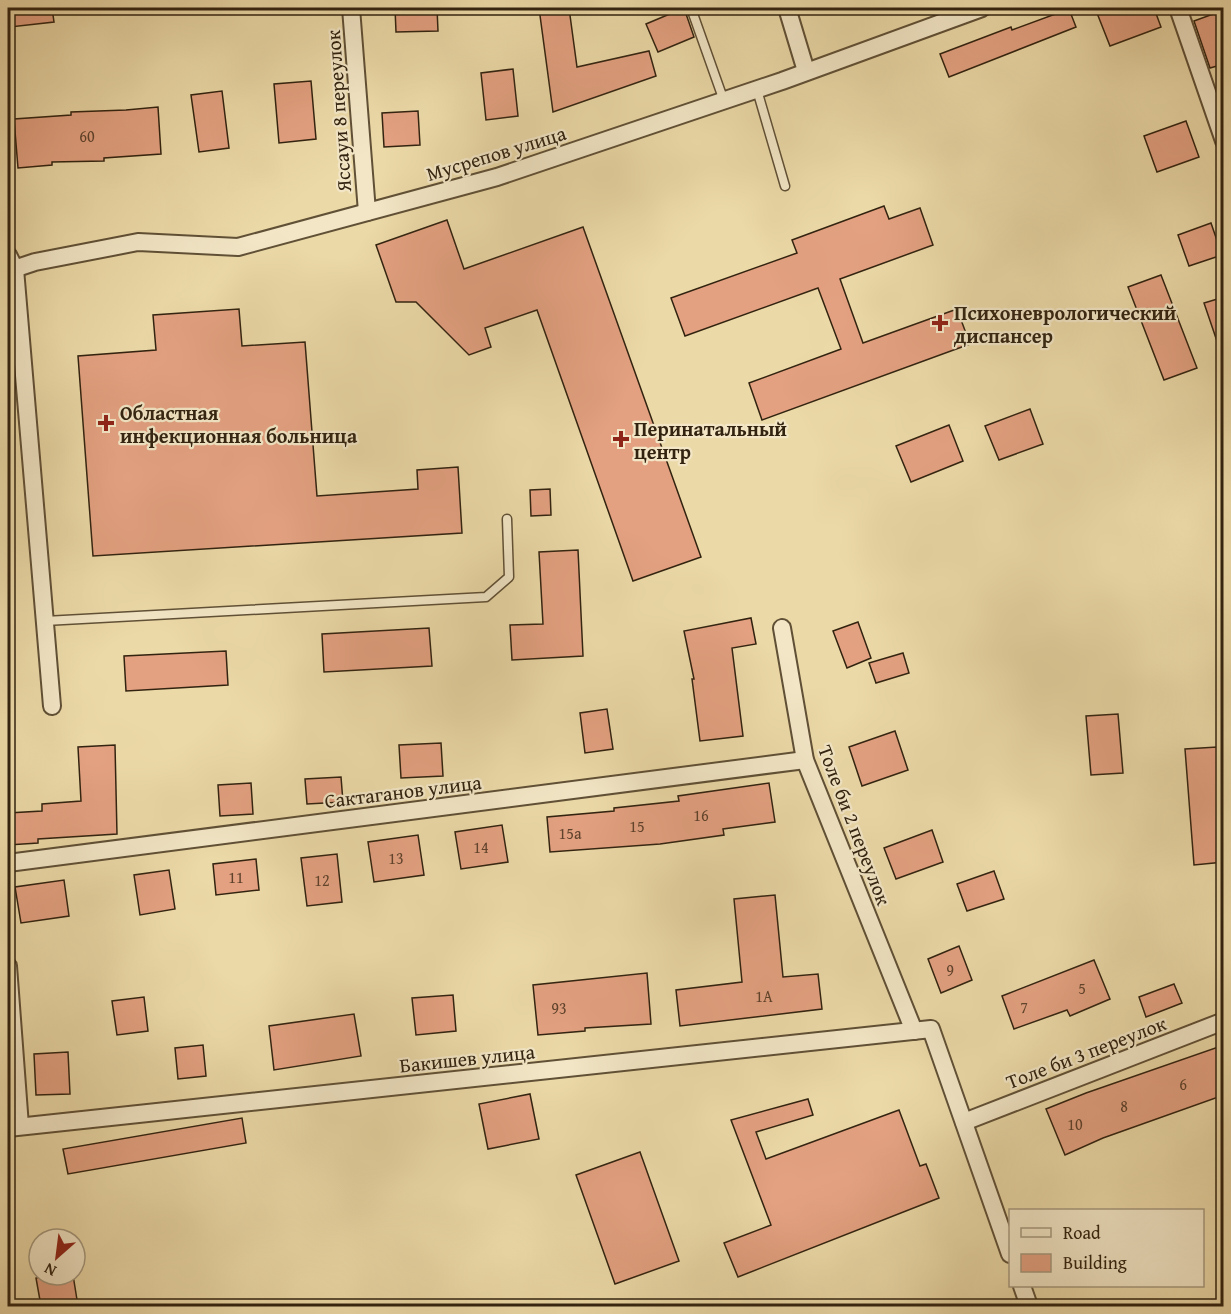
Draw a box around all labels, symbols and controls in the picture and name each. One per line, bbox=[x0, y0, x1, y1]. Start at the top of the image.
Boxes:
street label: Яссауи 8 переулок bbox=[318, 29, 358, 194]
street label: Мусрепов улица bbox=[423, 118, 570, 188]
house number: 60 bbox=[79, 124, 95, 148]
place label: Психоневрологический диспансер bbox=[954, 298, 1177, 350]
marker: Психоневрологический диспансер bbox=[931, 314, 949, 332]
place label: Областная инфекционная больница bbox=[120, 398, 358, 450]
marker: Областная инфекционная больница bbox=[97, 414, 115, 432]
place label: Перинатальный центр bbox=[634, 414, 787, 466]
marker: Перинатальный центр bbox=[612, 430, 630, 448]
street label: Толе би 2 переулок bbox=[811, 741, 899, 910]
street label: Сактаганов улица bbox=[323, 767, 484, 815]
house number: 16 bbox=[693, 803, 709, 827]
house number: 15 bbox=[629, 814, 645, 838]
house number: 15а bbox=[558, 821, 582, 845]
house number: 14 bbox=[473, 835, 489, 859]
house number: 13 bbox=[388, 846, 404, 870]
house number: 11 bbox=[228, 865, 244, 889]
house number: 12 bbox=[314, 868, 330, 892]
house number: 9 bbox=[946, 958, 954, 982]
house number: 5 bbox=[1078, 976, 1086, 1000]
house number: 1А bbox=[755, 984, 773, 1008]
house number: 7 bbox=[1020, 995, 1028, 1019]
house number: 93 bbox=[551, 996, 567, 1020]
street label: Толе би 3 переулок bbox=[1002, 1008, 1171, 1096]
street label: Бакишев улица bbox=[398, 1036, 537, 1080]
house number: 6 bbox=[1179, 1072, 1187, 1096]
house number: 8 bbox=[1120, 1094, 1128, 1118]
house number: 10 bbox=[1067, 1112, 1083, 1136]
legend bbox=[1009, 1209, 1204, 1287]
text: Road bbox=[1063, 1219, 1101, 1246]
north arrow bbox=[27, 1227, 87, 1287]
text: Building bbox=[1063, 1249, 1127, 1276]
text: N bbox=[39, 1257, 60, 1283]

